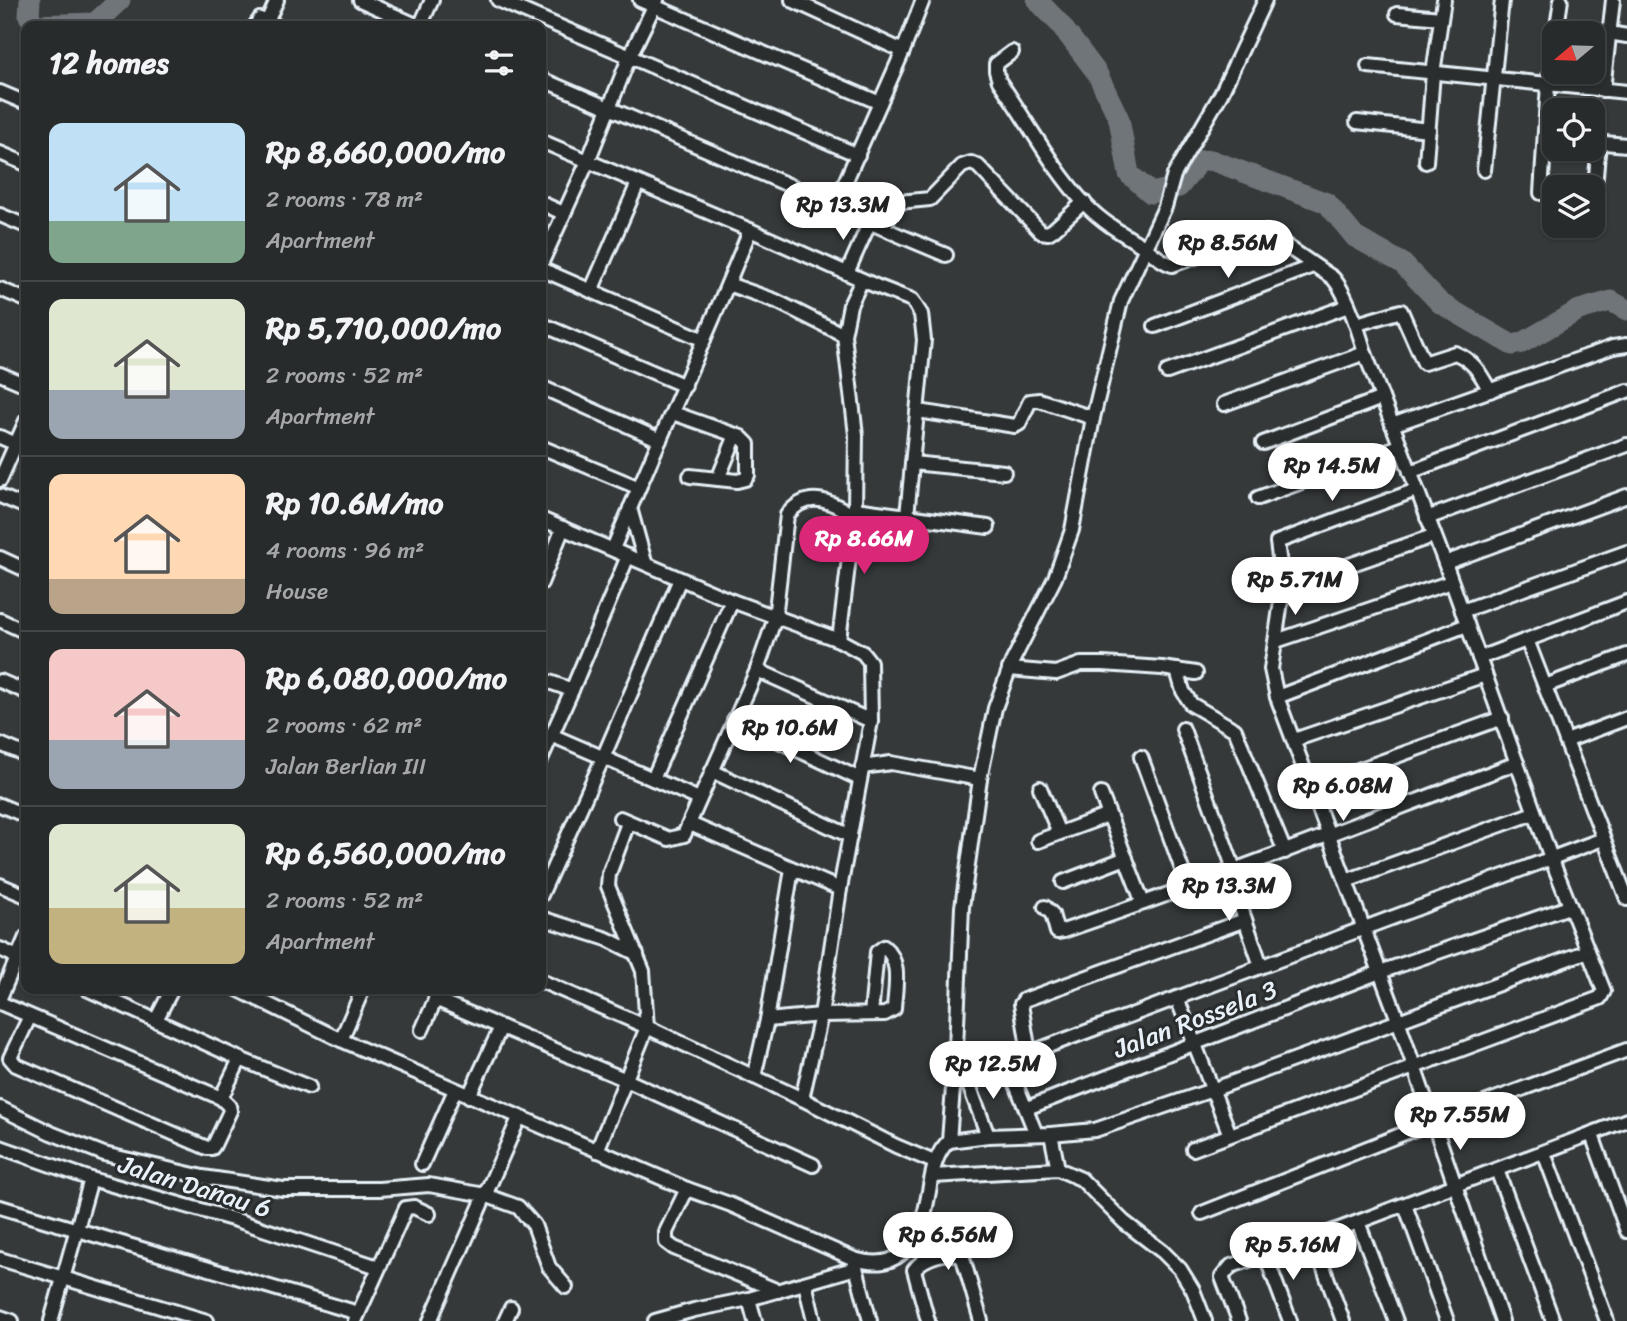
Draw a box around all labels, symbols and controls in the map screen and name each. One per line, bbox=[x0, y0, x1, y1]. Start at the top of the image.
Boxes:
north arrow bbox=[1542, 21, 1605, 84]
map controls bbox=[1542, 21, 1605, 238]
text: 12 homes bbox=[49, 36, 169, 90]
icon: filters bbox=[480, 44, 518, 82]
button: locate bbox=[1542, 98, 1605, 161]
text: Rp 8,660,000/mo bbox=[266, 125, 505, 179]
icon: home bbox=[105, 151, 189, 235]
button: layers bbox=[1542, 175, 1605, 238]
text: 2 rooms · 78 m² bbox=[266, 179, 423, 220]
pin: Rp 13.3M bbox=[771, 182, 915, 242]
text: Rp 13.3M bbox=[797, 184, 889, 225]
text: Apartment bbox=[266, 220, 375, 261]
pin: Rp 8.56M bbox=[1156, 220, 1300, 280]
text: Rp 8.56M bbox=[1179, 222, 1277, 263]
text: Rp 5,710,000/mo bbox=[266, 301, 501, 355]
icon: home bbox=[105, 327, 189, 411]
text: 2 rooms · 52 m² bbox=[266, 355, 423, 396]
text: Apartment bbox=[266, 396, 375, 437]
pin: Rp 14.5M bbox=[1260, 444, 1404, 503]
text: Rp 14.5M bbox=[1284, 445, 1380, 486]
text: Rp 10.6M/mo bbox=[266, 476, 443, 530]
icon: home bbox=[105, 502, 189, 586]
pin: Rp 8.66M bbox=[792, 516, 936, 576]
text: Rp 8.66M bbox=[815, 518, 913, 559]
text: 4 rooms · 96 m² bbox=[266, 530, 424, 571]
pin: Rp 5.71M bbox=[1223, 558, 1367, 617]
text: Rp 5.71M bbox=[1248, 559, 1342, 600]
text: House bbox=[266, 571, 328, 612]
text: Rp 6,080,000/mo bbox=[266, 651, 507, 705]
icon: home bbox=[105, 677, 189, 761]
text: 2 rooms · 62 m² bbox=[266, 705, 422, 746]
pin: Rp 10.6M bbox=[718, 706, 862, 765]
text: Rp 10.6M bbox=[742, 707, 838, 748]
text: Jalan Berlian III bbox=[266, 746, 426, 787]
pin: Rp 6.08M bbox=[1271, 764, 1415, 823]
text: Rp 6.08M bbox=[1293, 765, 1393, 806]
text: Rp 6,560,000/mo bbox=[266, 826, 505, 880]
icon: home bbox=[105, 852, 189, 936]
pin: Rp 13.3M bbox=[1157, 864, 1301, 923]
text: Rp 13.3M bbox=[1183, 865, 1275, 906]
text: 2 rooms · 52 m² bbox=[266, 880, 423, 921]
text: Apartment bbox=[266, 921, 375, 962]
street label: Jalan Rossela 3 bbox=[1105, 967, 1284, 1072]
pin: Rp 12.5M bbox=[921, 1042, 1065, 1101]
text: Rp 12.5M bbox=[946, 1043, 1041, 1084]
pin: Rp 7.55M bbox=[1388, 1092, 1532, 1152]
text: Rp 7.55M bbox=[1410, 1094, 1510, 1135]
street label: Jalan Danau 6 bbox=[112, 1141, 277, 1231]
pin: Rp 6.56M bbox=[876, 1212, 1020, 1272]
text: Rp 6.56M bbox=[899, 1214, 997, 1255]
pin: Rp 5.16M bbox=[1221, 1222, 1365, 1282]
text: Rp 5.16M bbox=[1246, 1224, 1340, 1265]

